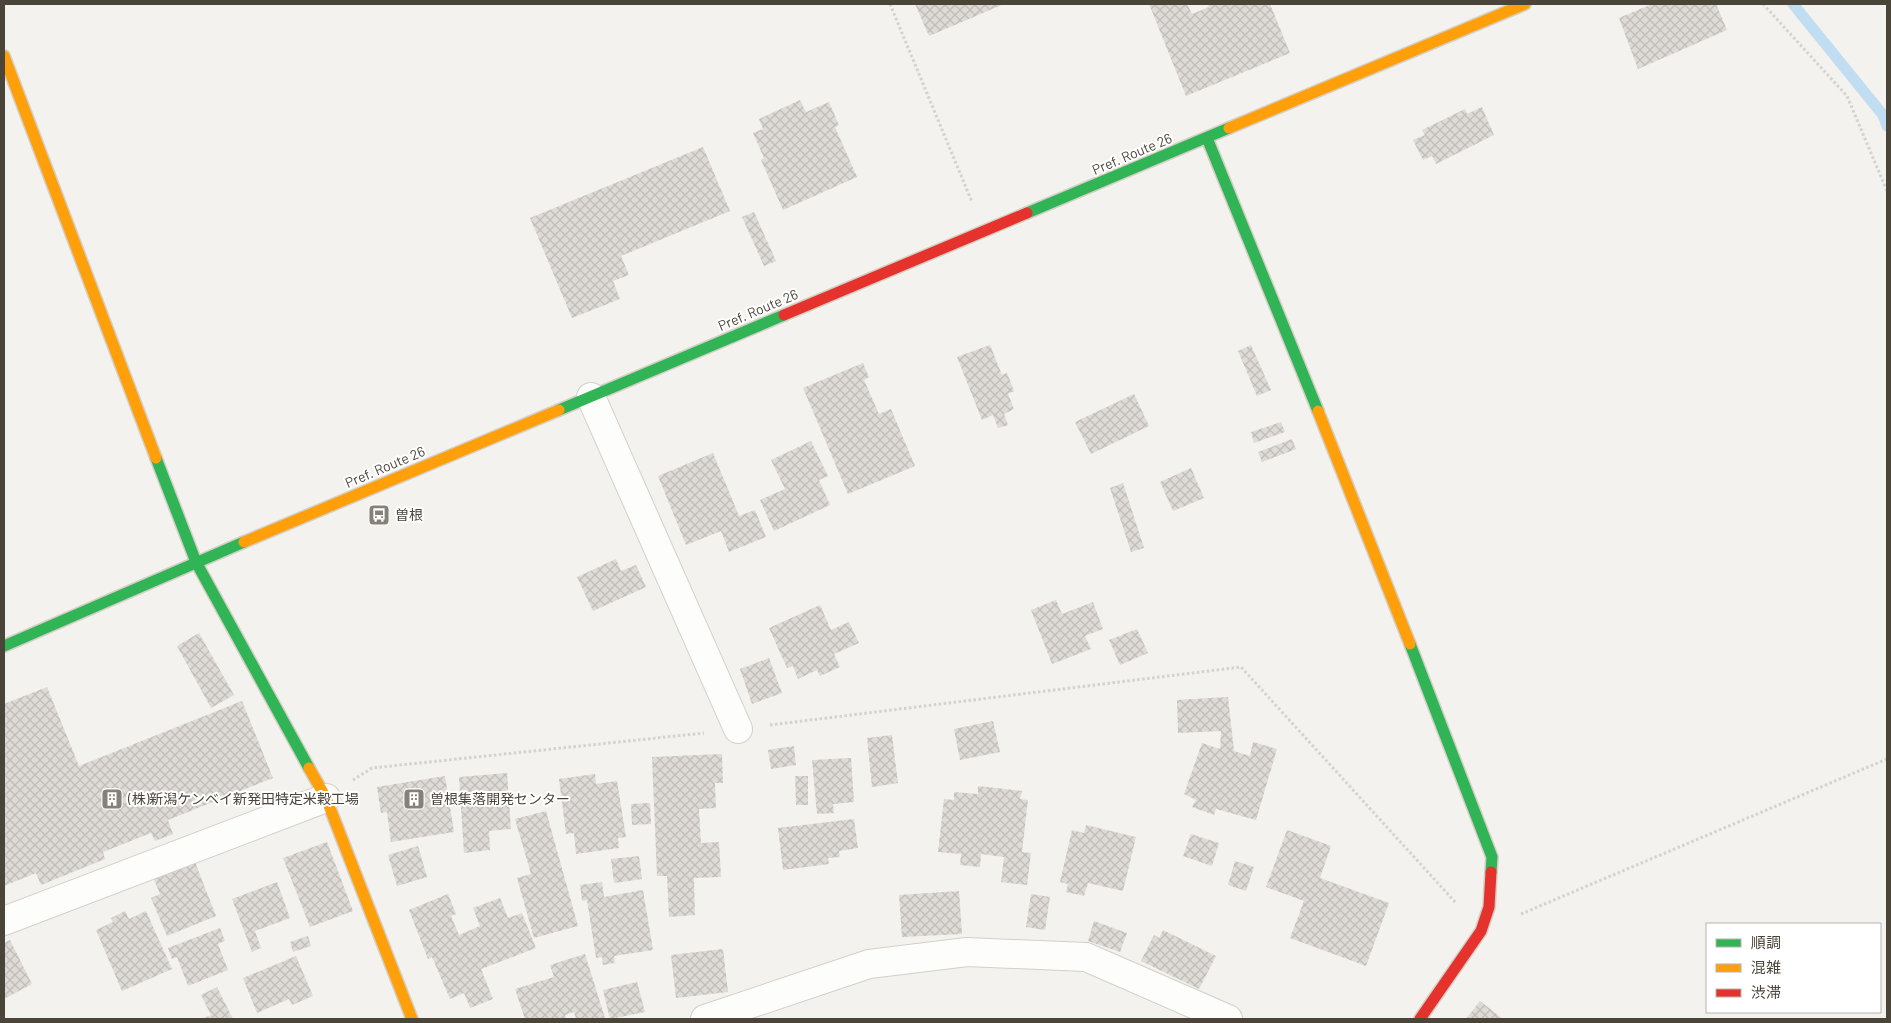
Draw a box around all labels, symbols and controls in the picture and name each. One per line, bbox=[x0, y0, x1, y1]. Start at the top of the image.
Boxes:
street label: Pref. Route 26 bbox=[1089, 129, 1174, 178]
street label: Pref. Route 26 bbox=[715, 285, 800, 334]
street label: Pref. Route 26 bbox=[342, 442, 427, 491]
bus stop icon: 曽根 bbox=[367, 503, 391, 527]
place label: 曽根 bbox=[395, 506, 423, 523]
building icon: (株)新潟ケンベイ新発田特定米穀工場 bbox=[100, 787, 124, 811]
building icon: 曽根集落開発センター bbox=[402, 787, 426, 811]
place label: (株)新潟ケンベイ新発田特定米穀工場 bbox=[127, 790, 359, 807]
place label: 曽根集落開発センター bbox=[430, 790, 570, 807]
legend bbox=[1706, 923, 1881, 1013]
text: 順調 bbox=[1751, 933, 1781, 951]
text: 混雑 bbox=[1751, 958, 1781, 976]
text: 渋滞 bbox=[1751, 983, 1781, 1001]

